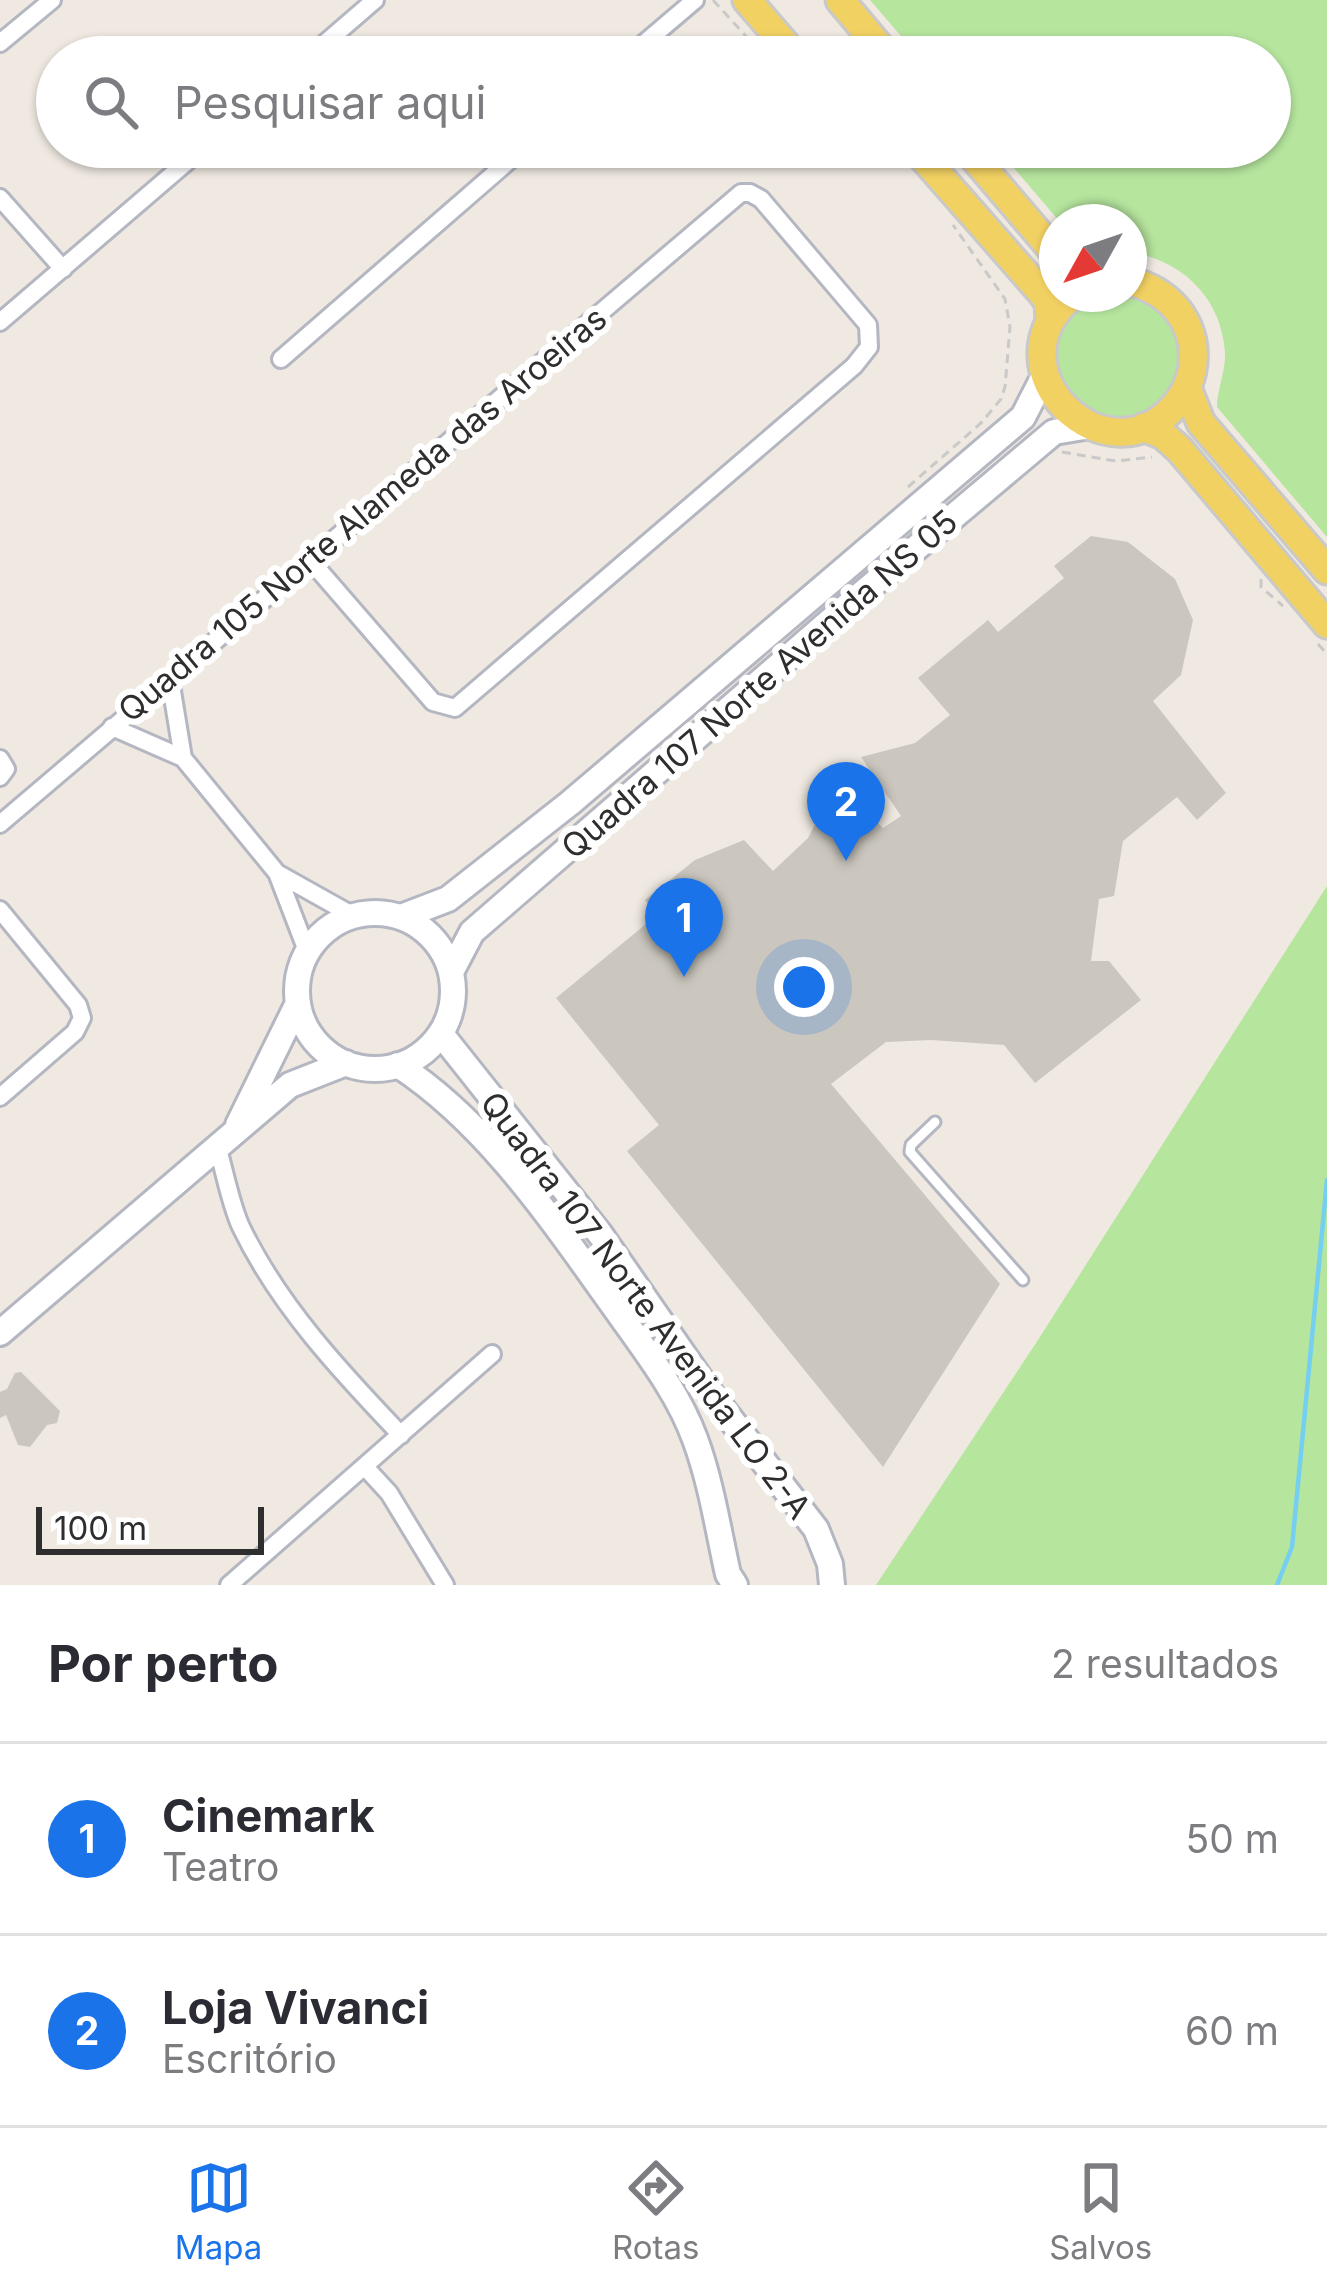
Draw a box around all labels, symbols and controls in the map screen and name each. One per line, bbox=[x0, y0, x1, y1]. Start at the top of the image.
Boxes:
search box bbox=[36, 36, 1291, 168]
icon: search bbox=[78, 69, 144, 135]
text: Pesquisar aqui bbox=[174, 75, 487, 130]
north arrow bbox=[1039, 204, 1147, 312]
street label: Quadra 105 Norte Alameda das Aroeiras bbox=[110, 298, 614, 730]
street label: Quadra 107 Norte Avenida NS 05 bbox=[553, 501, 965, 867]
pin: 2 bbox=[807, 762, 885, 861]
pin: 1 bbox=[645, 878, 723, 977]
your location bbox=[774, 957, 834, 1017]
street label: Quadra 107 Norte Avenida LO 2-A bbox=[472, 1084, 820, 1526]
scale bar bbox=[36, 1501, 264, 1554]
text: 100 m bbox=[54, 1508, 147, 1548]
text: Por perto bbox=[48, 1633, 279, 1694]
text: 2 resultados bbox=[1051, 1640, 1279, 1687]
text: Cinemark bbox=[162, 1788, 375, 1843]
text: 1 bbox=[79, 1815, 95, 1862]
text: 50 m bbox=[1186, 1815, 1279, 1862]
text: Teatro bbox=[162, 1843, 279, 1890]
text: Loja Vivanci bbox=[162, 1980, 429, 2035]
text: 2 bbox=[75, 2007, 99, 2054]
text: 60 m bbox=[1185, 2007, 1279, 2054]
text: Escritório bbox=[162, 2035, 337, 2082]
tab: Mapa bbox=[175, 2155, 262, 2267]
tab: Rotas bbox=[612, 2155, 699, 2267]
tab: Salvos bbox=[1049, 2155, 1152, 2267]

